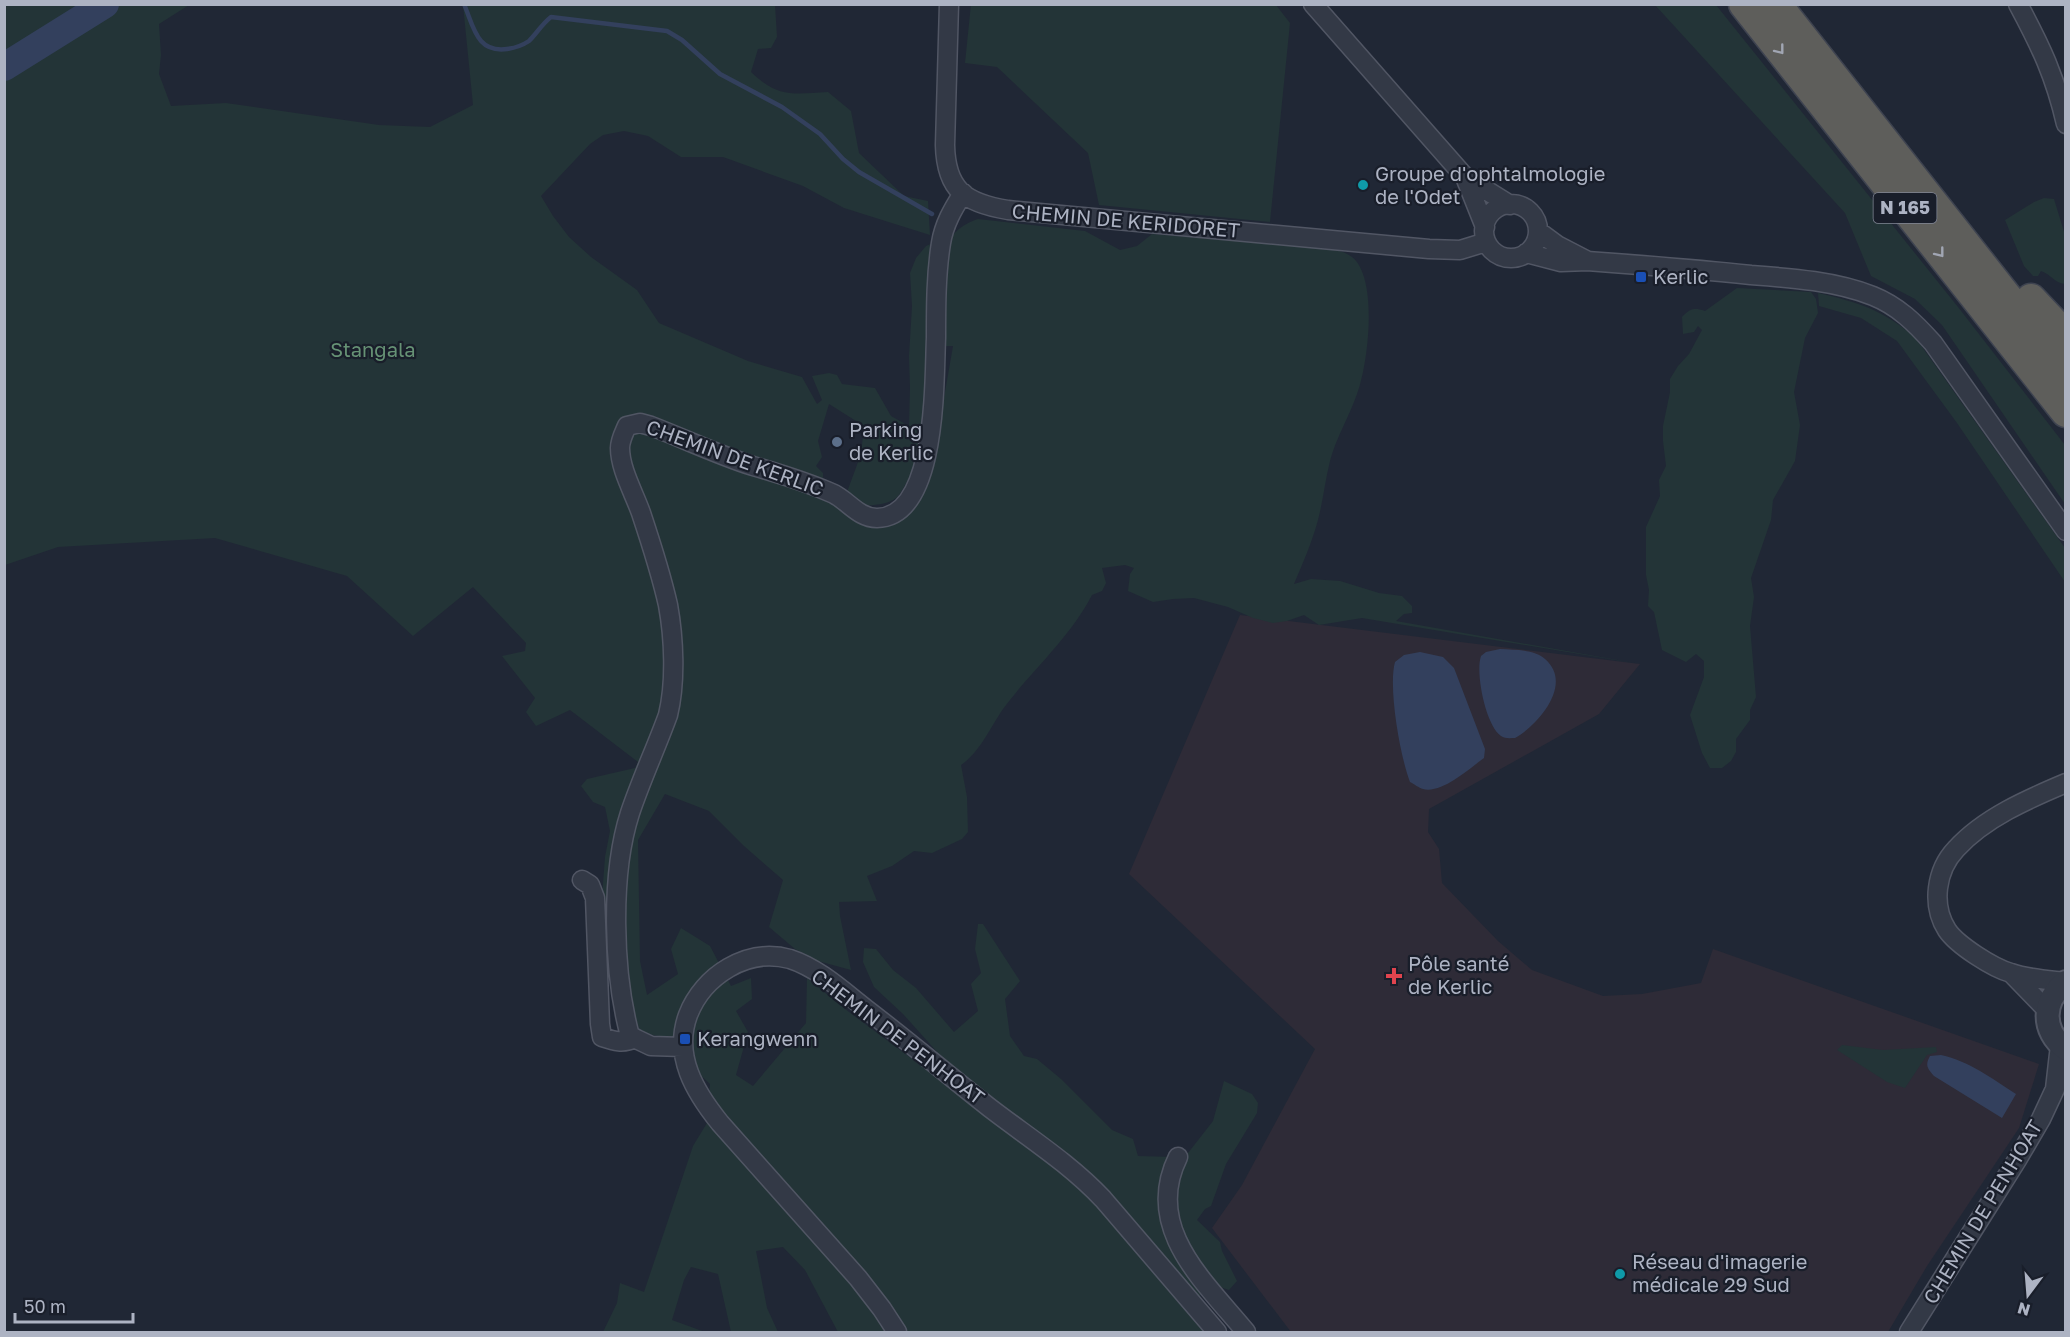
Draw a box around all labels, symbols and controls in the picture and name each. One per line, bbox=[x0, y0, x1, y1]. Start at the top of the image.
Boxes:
one-way arrow bbox=[1773, 44, 1784, 55]
place label: Groupe d'ophtalmologie de l'Odet bbox=[1375, 161, 1605, 208]
marker: Groupe d'ophtalmologie de l'Odet bbox=[1356, 178, 1370, 192]
road number: N 165 bbox=[1874, 193, 1936, 223]
street label: CHEMIN DE KERIDORET bbox=[1011, 198, 1241, 242]
one-way arrow bbox=[1933, 246, 1944, 257]
place label: Kerlic bbox=[1653, 264, 1709, 288]
marker: Kerlic bbox=[1634, 270, 1648, 284]
park label: Stangala bbox=[330, 337, 416, 361]
street label: CHEMIN DE KERLIC bbox=[643, 414, 827, 500]
place label: Parking de Kerlic bbox=[849, 417, 933, 464]
marker: Parking de Kerlic bbox=[830, 435, 844, 449]
place label: Pôle santé de Kerlic bbox=[1408, 951, 1509, 998]
street label: CHEMIN DE PENHOAT bbox=[807, 963, 990, 1109]
marker: Pôle santé de Kerlic bbox=[1385, 967, 1403, 985]
place label: Kerangwenn bbox=[697, 1026, 818, 1050]
marker: Kerangwenn bbox=[678, 1032, 692, 1046]
street label: CHEMIN DE PENHOAT bbox=[1919, 1116, 2047, 1308]
place label: Réseau d'imagerie médicale 29 Sud bbox=[1632, 1249, 1807, 1296]
north arrow bbox=[1998, 1265, 2058, 1325]
marker: Réseau d'imagerie médicale 29 Sud bbox=[1613, 1267, 1627, 1281]
scale bar bbox=[15, 1286, 134, 1324]
text: 50 m bbox=[24, 1295, 66, 1317]

